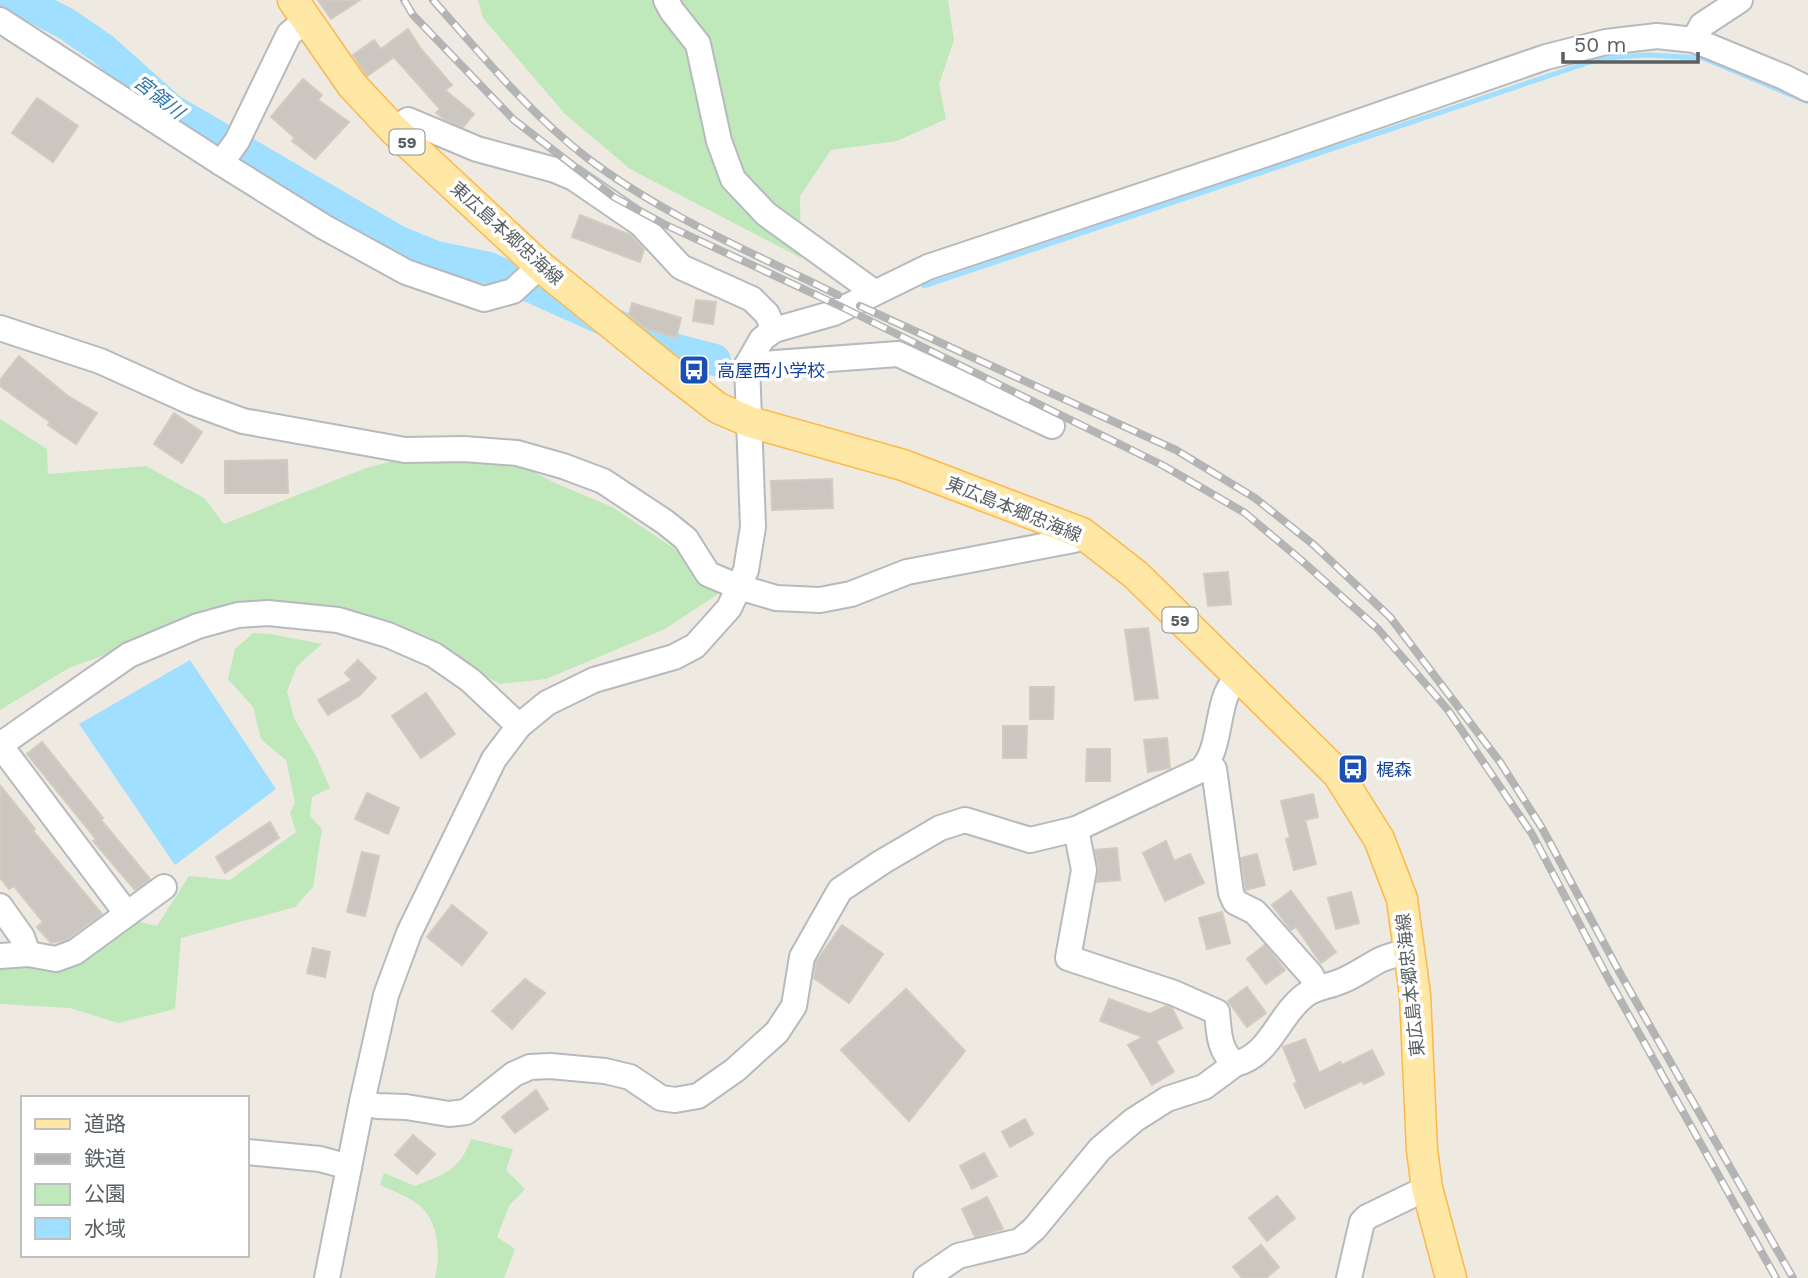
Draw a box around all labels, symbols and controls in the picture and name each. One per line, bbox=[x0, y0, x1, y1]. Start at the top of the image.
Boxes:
scale bar bbox=[1563, 21, 1698, 65]
text: 50 m bbox=[1574, 32, 1626, 57]
water label: 宮領川 bbox=[129, 70, 190, 125]
road number: 59 bbox=[390, 130, 424, 154]
street label: 東広島本郷忠海線 bbox=[446, 177, 568, 289]
bus stop icon: 高屋西小学校 bbox=[677, 353, 711, 387]
place label: 高屋西小学校 bbox=[717, 360, 825, 381]
street label: 東広島本郷忠海線 bbox=[943, 472, 1085, 546]
road number: 59 bbox=[1162, 608, 1198, 632]
bus stop icon: 梶森 bbox=[1336, 752, 1370, 786]
place label: 梶森 bbox=[1376, 759, 1412, 780]
street label: 東広島本郷忠海線 bbox=[1392, 912, 1428, 1058]
legend bbox=[21, 1096, 248, 1257]
text: 道路 bbox=[84, 1111, 126, 1136]
text: 鉄道 bbox=[84, 1146, 126, 1171]
text: 公園 bbox=[84, 1181, 126, 1206]
text: 水域 bbox=[84, 1216, 126, 1241]

